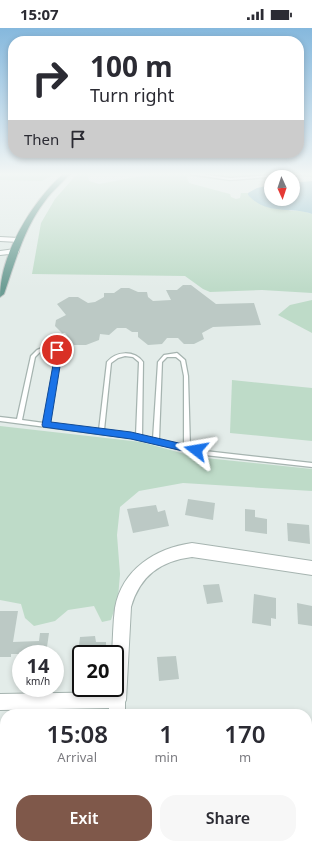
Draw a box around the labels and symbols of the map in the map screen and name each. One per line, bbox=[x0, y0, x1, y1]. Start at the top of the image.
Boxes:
north arrow bbox=[264, 170, 300, 206]
pin bbox=[40, 333, 74, 367]
position arrow bbox=[175, 429, 217, 471]
speed limit sign: 20 bbox=[72, 645, 124, 697]

